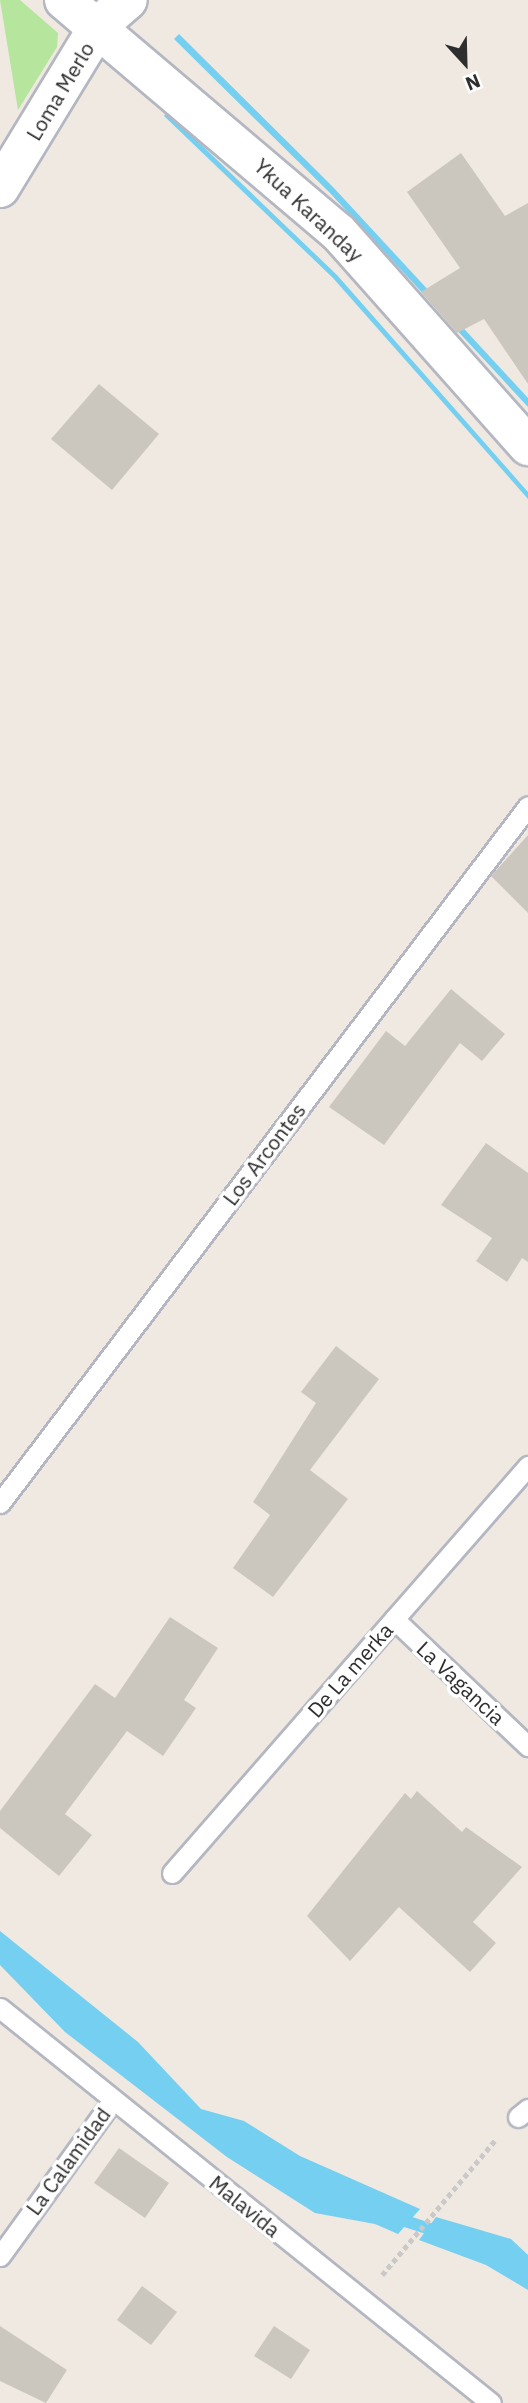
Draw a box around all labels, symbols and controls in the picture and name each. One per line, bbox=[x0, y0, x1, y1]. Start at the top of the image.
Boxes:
north arrow bbox=[430, 28, 500, 98]
street label: Loma Merlo bbox=[21, 37, 99, 145]
text: N bbox=[462, 69, 484, 96]
street label: Ykua Karanday bbox=[249, 153, 369, 267]
street label: Los Arcontes bbox=[217, 1098, 311, 1210]
street label: De La merka bbox=[302, 1618, 398, 1722]
street label: La Vagancia bbox=[412, 1636, 510, 1730]
street label: La Calamidad bbox=[20, 2102, 116, 2220]
street label: Malavida bbox=[204, 2170, 286, 2242]

